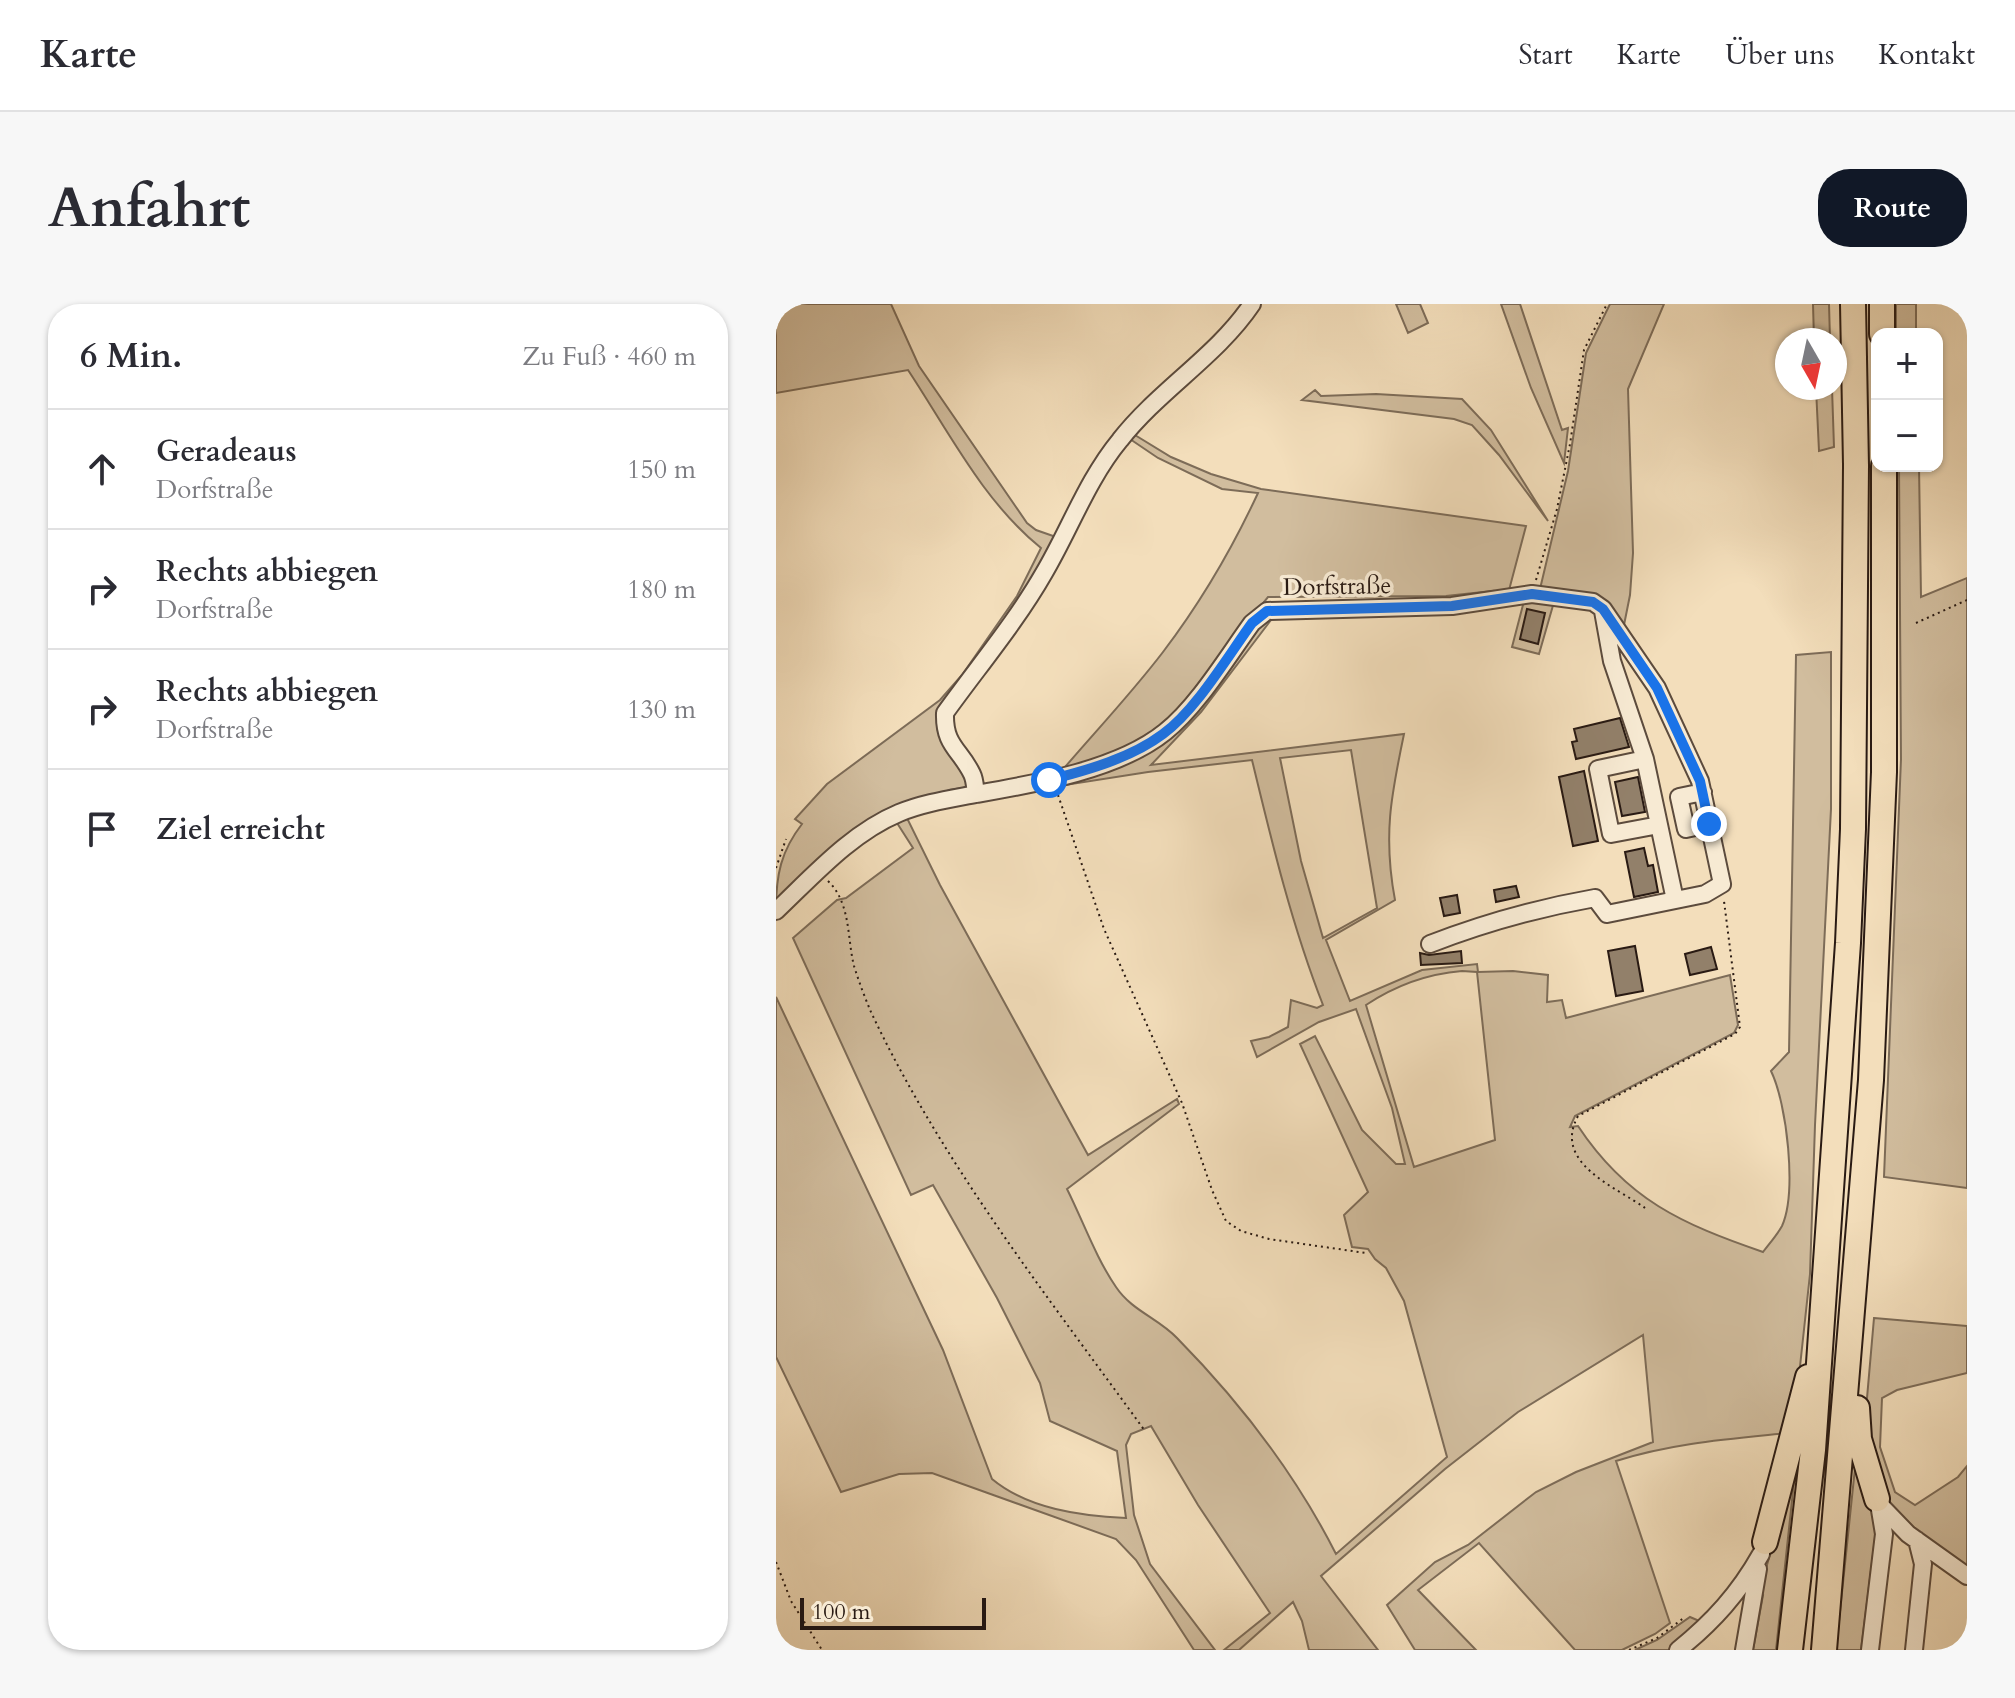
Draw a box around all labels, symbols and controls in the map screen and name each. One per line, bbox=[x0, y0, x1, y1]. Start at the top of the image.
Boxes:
text: Karte bbox=[40, 29, 137, 81]
text: Start bbox=[1519, 36, 1573, 74]
text: Karte bbox=[1617, 36, 1681, 74]
text: Über uns bbox=[1725, 36, 1834, 74]
text: Kontakt bbox=[1878, 36, 1975, 74]
button: Route bbox=[1818, 169, 1967, 247]
text: Anfahrt bbox=[48, 171, 250, 246]
north arrow bbox=[1775, 328, 1847, 400]
map controls bbox=[1871, 328, 1943, 472]
button: + bbox=[1871, 328, 1943, 400]
text: 6 Min. bbox=[80, 333, 182, 379]
text: Zu Fuß · 460 m bbox=[522, 339, 696, 374]
button: − bbox=[1871, 400, 1943, 472]
text: Geradeaus bbox=[156, 431, 297, 472]
icon: ahead bbox=[80, 447, 124, 491]
text: 150 m bbox=[627, 452, 696, 487]
text: Dorfstraße bbox=[156, 472, 274, 507]
text: Rechts abbiegen bbox=[156, 551, 378, 592]
icon: right bbox=[80, 567, 124, 611]
street label: Dorfstraße bbox=[1282, 569, 1392, 604]
text: 180 m bbox=[627, 572, 696, 607]
text: Dorfstraße bbox=[156, 592, 274, 627]
text: Rechts abbiegen bbox=[156, 671, 378, 712]
icon: right bbox=[80, 687, 124, 731]
text: 130 m bbox=[627, 692, 696, 727]
text: Dorfstraße bbox=[156, 712, 274, 747]
route start bbox=[1031, 762, 1067, 798]
route end bbox=[1691, 806, 1727, 842]
icon: arrive bbox=[80, 807, 124, 851]
text: Ziel erreicht bbox=[156, 809, 325, 850]
scale bar bbox=[800, 1594, 986, 1630]
text: 100 m bbox=[812, 1597, 870, 1627]

